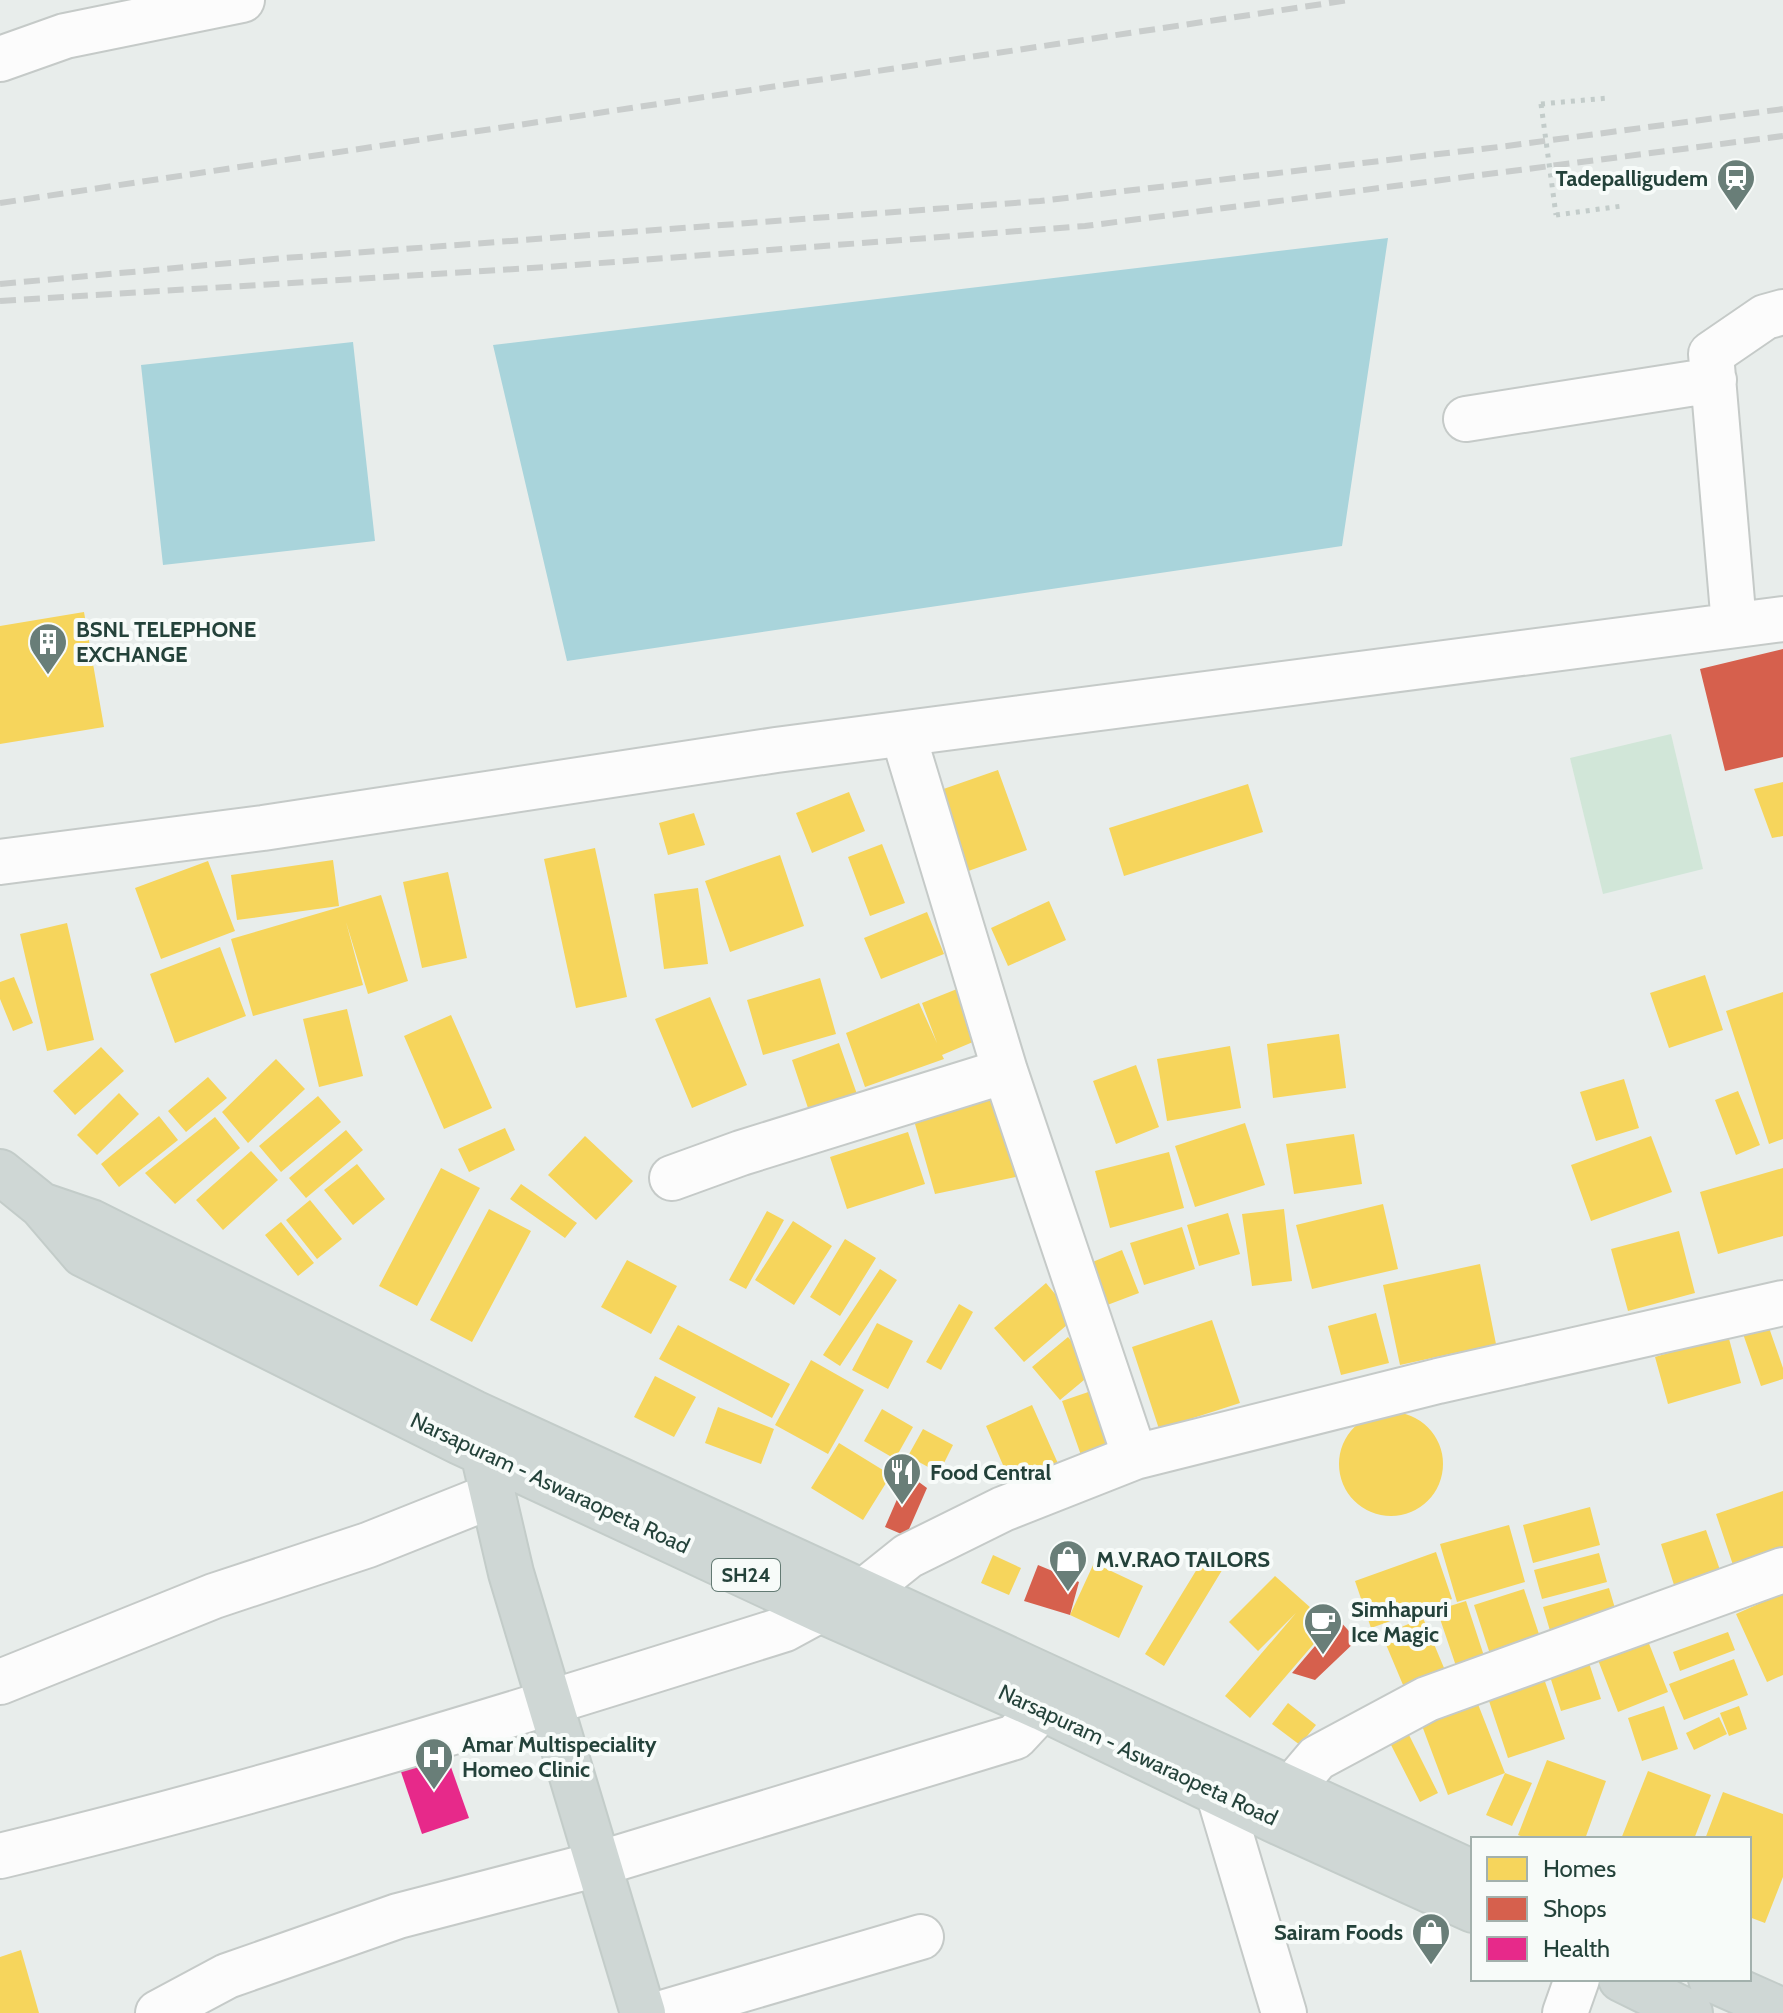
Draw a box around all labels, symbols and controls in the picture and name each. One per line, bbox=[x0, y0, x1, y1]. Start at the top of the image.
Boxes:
station icon: Tadepalligudem bbox=[1715, 157, 1757, 212]
place label: Tadepalligudem bbox=[1556, 165, 1708, 192]
place label: BSNL TELEPHONE EXCHANGE bbox=[76, 616, 256, 668]
building icon: BSNL TELEPHONE EXCHANGE bbox=[27, 621, 69, 676]
street label: Narsapuram - Aswaraopeta Road bbox=[406, 1406, 694, 1560]
restaurant icon: Food Central bbox=[881, 1451, 923, 1506]
place label: Food Central bbox=[930, 1459, 1052, 1486]
shop icon: M.V.RAO TAILORS bbox=[1047, 1538, 1089, 1593]
place label: M.V.RAO TAILORS bbox=[1096, 1546, 1270, 1573]
road number: SH24 bbox=[712, 1559, 780, 1591]
place label: Simhapuri Ice Magic bbox=[1351, 1596, 1448, 1648]
cafe icon: Simhapuri Ice Magic bbox=[1302, 1601, 1344, 1656]
street label: Narsapuram - Aswaraopeta Road bbox=[994, 1678, 1282, 1832]
place label: Amar Multispeciality Homeo Clinic bbox=[462, 1731, 657, 1783]
hospital icon: Amar Multispeciality Homeo Clinic bbox=[413, 1736, 455, 1791]
legend bbox=[1471, 1837, 1751, 1981]
text: Homes bbox=[1543, 1854, 1616, 1883]
text: Shops bbox=[1543, 1894, 1606, 1923]
shop icon: Sairam Foods bbox=[1410, 1911, 1452, 1966]
place label: Sairam Foods bbox=[1274, 1919, 1403, 1946]
text: Health bbox=[1543, 1934, 1610, 1963]

